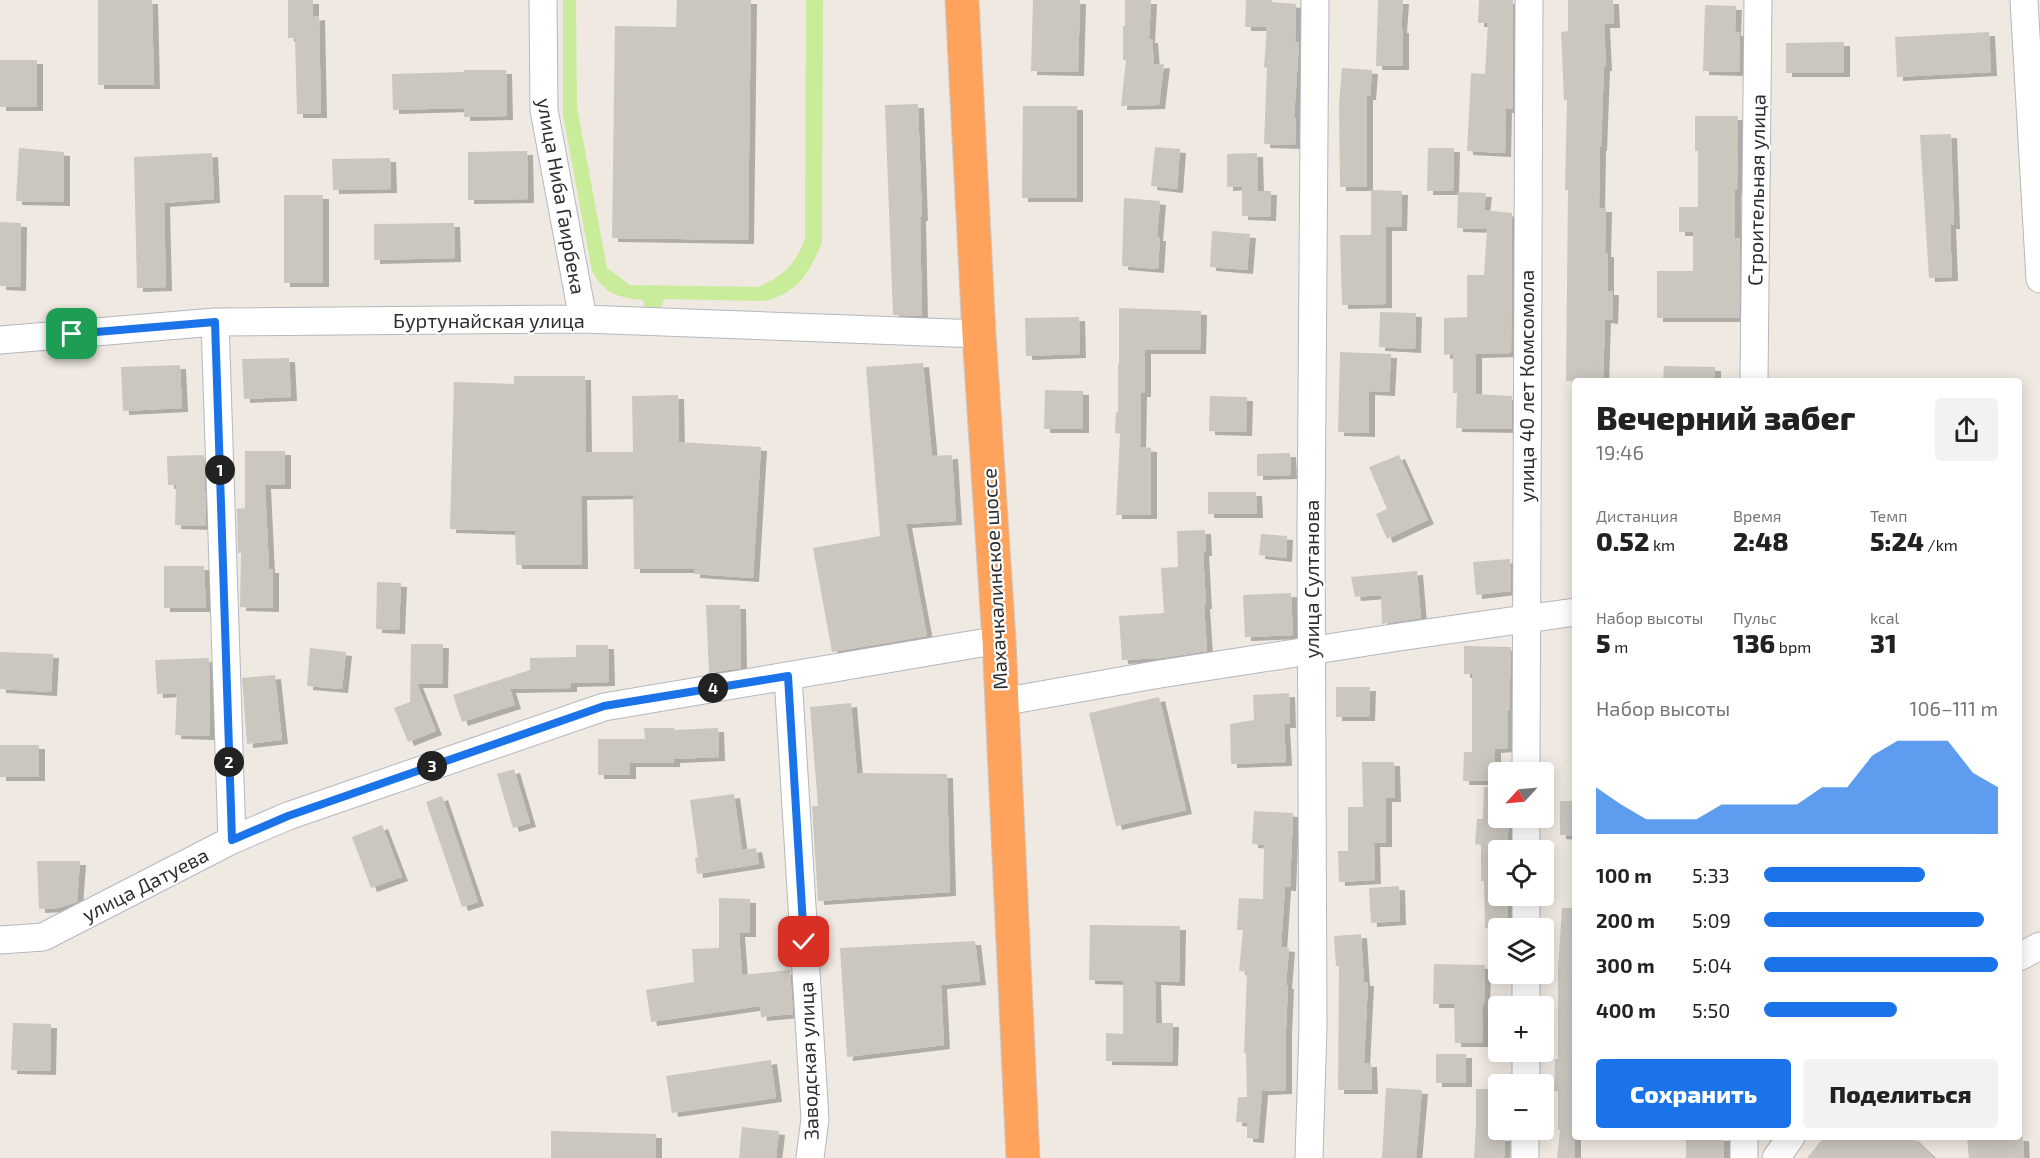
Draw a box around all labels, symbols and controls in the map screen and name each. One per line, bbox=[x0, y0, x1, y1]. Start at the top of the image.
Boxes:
street label: Строительная улица bbox=[1742, 94, 1771, 286]
street label: улица Ниба Гаирбека bbox=[532, 96, 591, 296]
street label: улица 40 лет Комсомола bbox=[1514, 270, 1539, 502]
pin bbox=[46, 308, 97, 359]
street label: Буртунайская улица bbox=[393, 308, 585, 333]
icon: arrive bbox=[55, 317, 88, 350]
text: Вечерний забег bbox=[1596, 397, 1855, 437]
button: share bbox=[1935, 398, 1998, 461]
text: 19:46 bbox=[1596, 440, 1644, 464]
pin: 1 bbox=[205, 455, 235, 485]
text: 1 bbox=[217, 460, 223, 479]
street label: Махачкалинское шоссе bbox=[976, 467, 1012, 691]
street label: улица Султанова bbox=[1299, 500, 1324, 658]
text: Дистанция bbox=[1596, 506, 1678, 525]
text: Время bbox=[1733, 506, 1782, 525]
text: Темп bbox=[1870, 506, 1907, 525]
text: 0.52 bbox=[1596, 525, 1649, 556]
text: 2:48 bbox=[1733, 525, 1789, 556]
text: 5:24 bbox=[1870, 525, 1924, 556]
text: km bbox=[1649, 535, 1675, 554]
text: /km bbox=[1924, 535, 1958, 554]
text: Набор высоты bbox=[1596, 608, 1703, 627]
text: Пульс bbox=[1733, 608, 1777, 627]
text: kcal bbox=[1870, 608, 1899, 627]
text: 5 bbox=[1596, 627, 1611, 658]
text: 136 bbox=[1733, 627, 1775, 658]
text: 31 bbox=[1870, 627, 1897, 658]
text: m bbox=[1611, 637, 1628, 656]
text: bpm bbox=[1775, 637, 1811, 656]
pin: 4 bbox=[698, 673, 728, 703]
text: 4 bbox=[708, 678, 718, 697]
text: Набор высоты bbox=[1596, 696, 1730, 720]
text: 106–111 m bbox=[1909, 696, 1998, 720]
pin: 2 bbox=[214, 747, 244, 777]
pin: 3 bbox=[417, 751, 447, 781]
text: 2 bbox=[224, 752, 234, 771]
text: 3 bbox=[427, 756, 437, 775]
north arrow bbox=[1488, 762, 1554, 828]
map controls bbox=[1488, 762, 1554, 1140]
button: locate bbox=[1488, 840, 1554, 906]
street label: улица Датуева bbox=[78, 842, 213, 927]
text: 100 m bbox=[1596, 863, 1652, 887]
text: 5:33 bbox=[1692, 863, 1730, 887]
text: 200 m bbox=[1596, 908, 1655, 932]
text: 5:09 bbox=[1692, 908, 1731, 932]
pin bbox=[778, 916, 829, 967]
button: layers bbox=[1488, 918, 1554, 984]
icon: check bbox=[787, 925, 820, 958]
text: 300 m bbox=[1596, 953, 1655, 977]
text: 5:04 bbox=[1692, 953, 1732, 977]
street label: Заводская улица bbox=[793, 981, 824, 1141]
button: + bbox=[1488, 996, 1554, 1062]
text: 400 m bbox=[1596, 998, 1656, 1022]
text: 5:50 bbox=[1692, 998, 1730, 1022]
button: Сохранить bbox=[1596, 1059, 1791, 1128]
button: Поделиться bbox=[1803, 1059, 1998, 1128]
button: − bbox=[1488, 1074, 1554, 1140]

